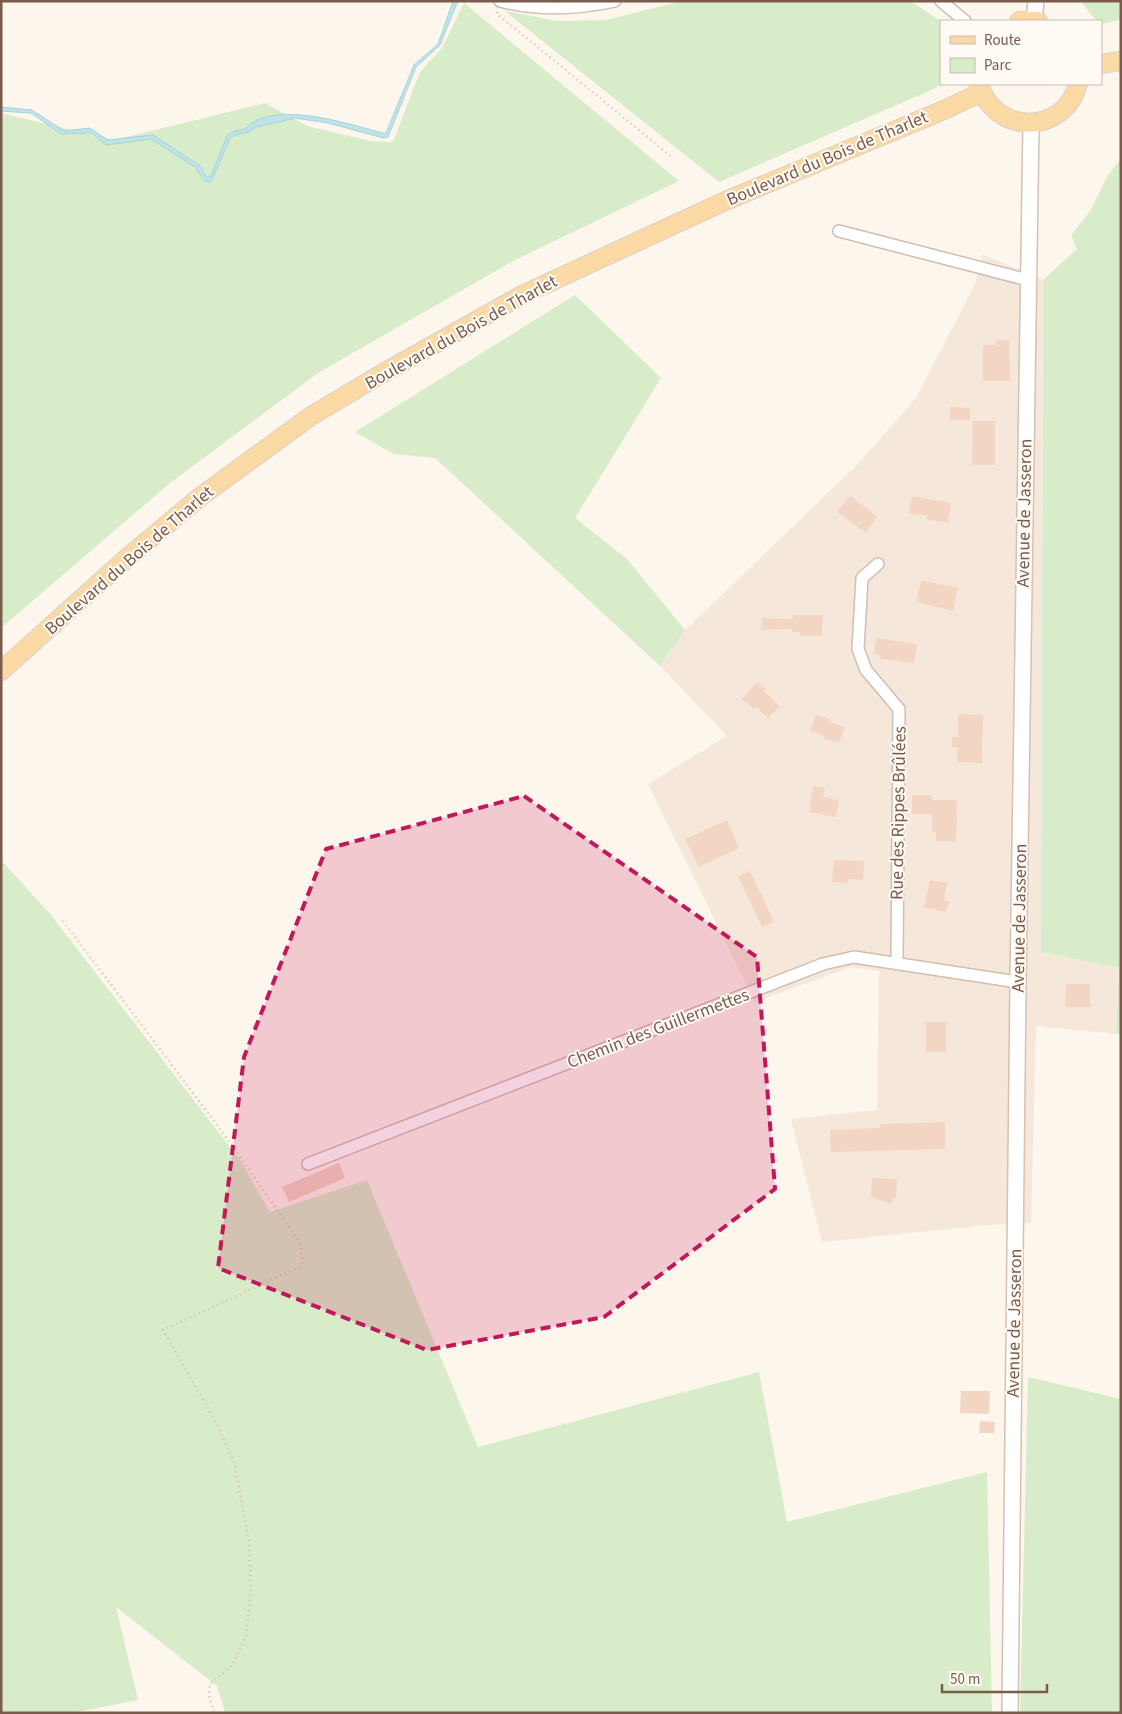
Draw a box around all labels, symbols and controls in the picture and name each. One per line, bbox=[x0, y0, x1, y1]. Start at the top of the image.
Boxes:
legend bbox=[940, 20, 1102, 85]
text: Route bbox=[984, 30, 1021, 51]
text: Parc bbox=[984, 55, 1011, 76]
street label: Boulevard du Bois de Tharlet bbox=[723, 105, 932, 212]
street label: Boulevard du Bois de Tharlet bbox=[360, 269, 562, 396]
street label: Avenue de Jasseron bbox=[1011, 438, 1038, 588]
street label: Boulevard du Bois de Tharlet bbox=[39, 480, 219, 641]
street label: Rue des Rippes Brûlées bbox=[884, 726, 913, 900]
street label: Avenue de Jasseron bbox=[1006, 843, 1033, 993]
street label: Chemin des Guillermettes bbox=[563, 982, 753, 1075]
street label: Avenue de Jasseron bbox=[1001, 1248, 1028, 1398]
scale bar bbox=[942, 1662, 1047, 1694]
text: 50 m bbox=[950, 1669, 980, 1690]

